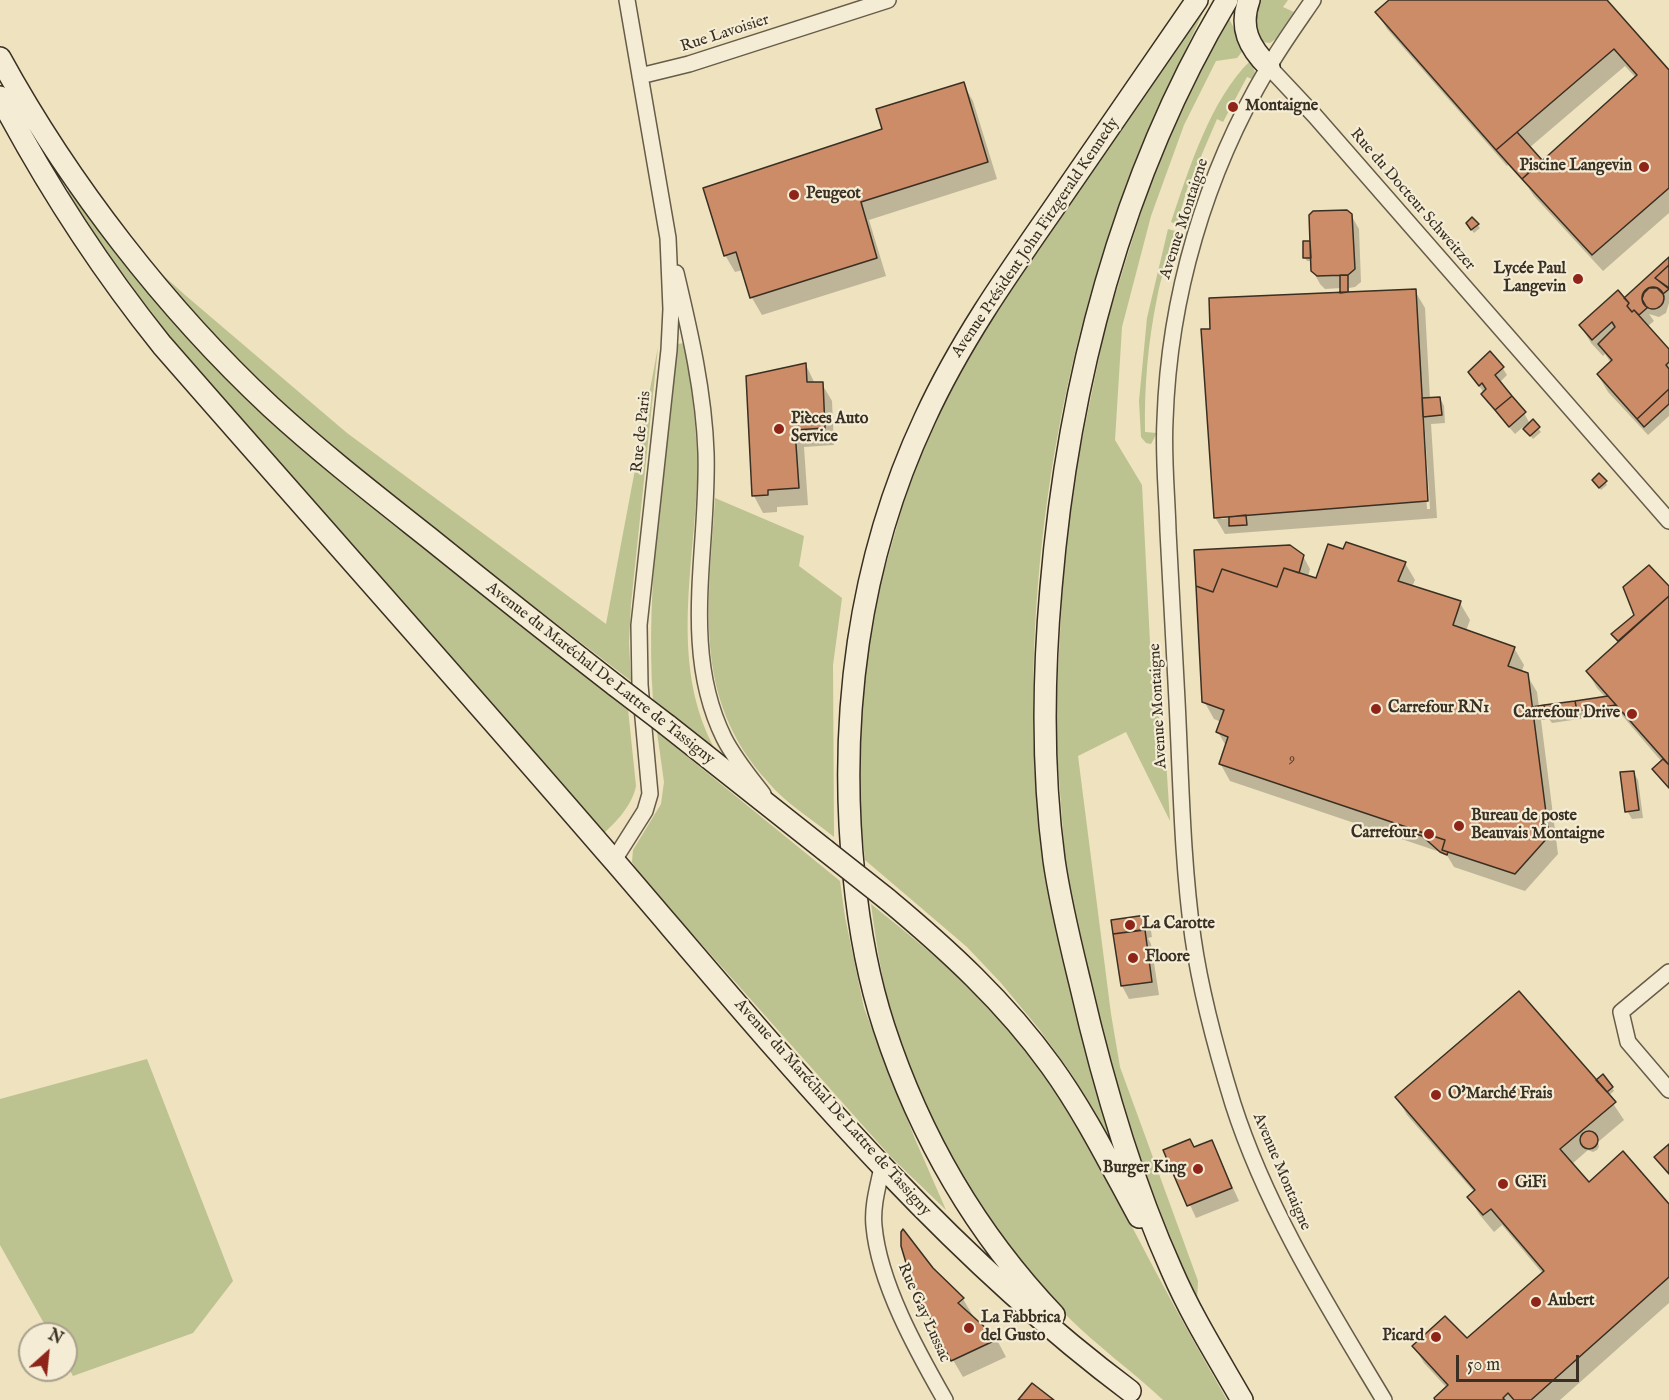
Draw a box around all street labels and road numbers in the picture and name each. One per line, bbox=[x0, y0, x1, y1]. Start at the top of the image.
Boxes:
street label: Rue Lavoisier bbox=[678, 11, 772, 57]
street label: Avenue Président John Fitzgerald Kennedy bbox=[948, 114, 1124, 362]
street label: Rue du Docteur Schweitzer bbox=[1345, 125, 1479, 275]
street label: Avenue Montaigne bbox=[1156, 156, 1214, 282]
street label: Rue de Paris bbox=[628, 390, 656, 474]
street label: Avenue du Maréchal De Lattre de Tassigny bbox=[482, 579, 718, 769]
street label: Avenue Montaigne bbox=[1146, 643, 1172, 769]
street label: Avenue du Maréchal De Lattre de Tassigny bbox=[730, 996, 934, 1220]
street label: Avenue Montaigne bbox=[1248, 1110, 1314, 1234]
street label: Rue Gay Lussac bbox=[893, 1260, 953, 1366]

